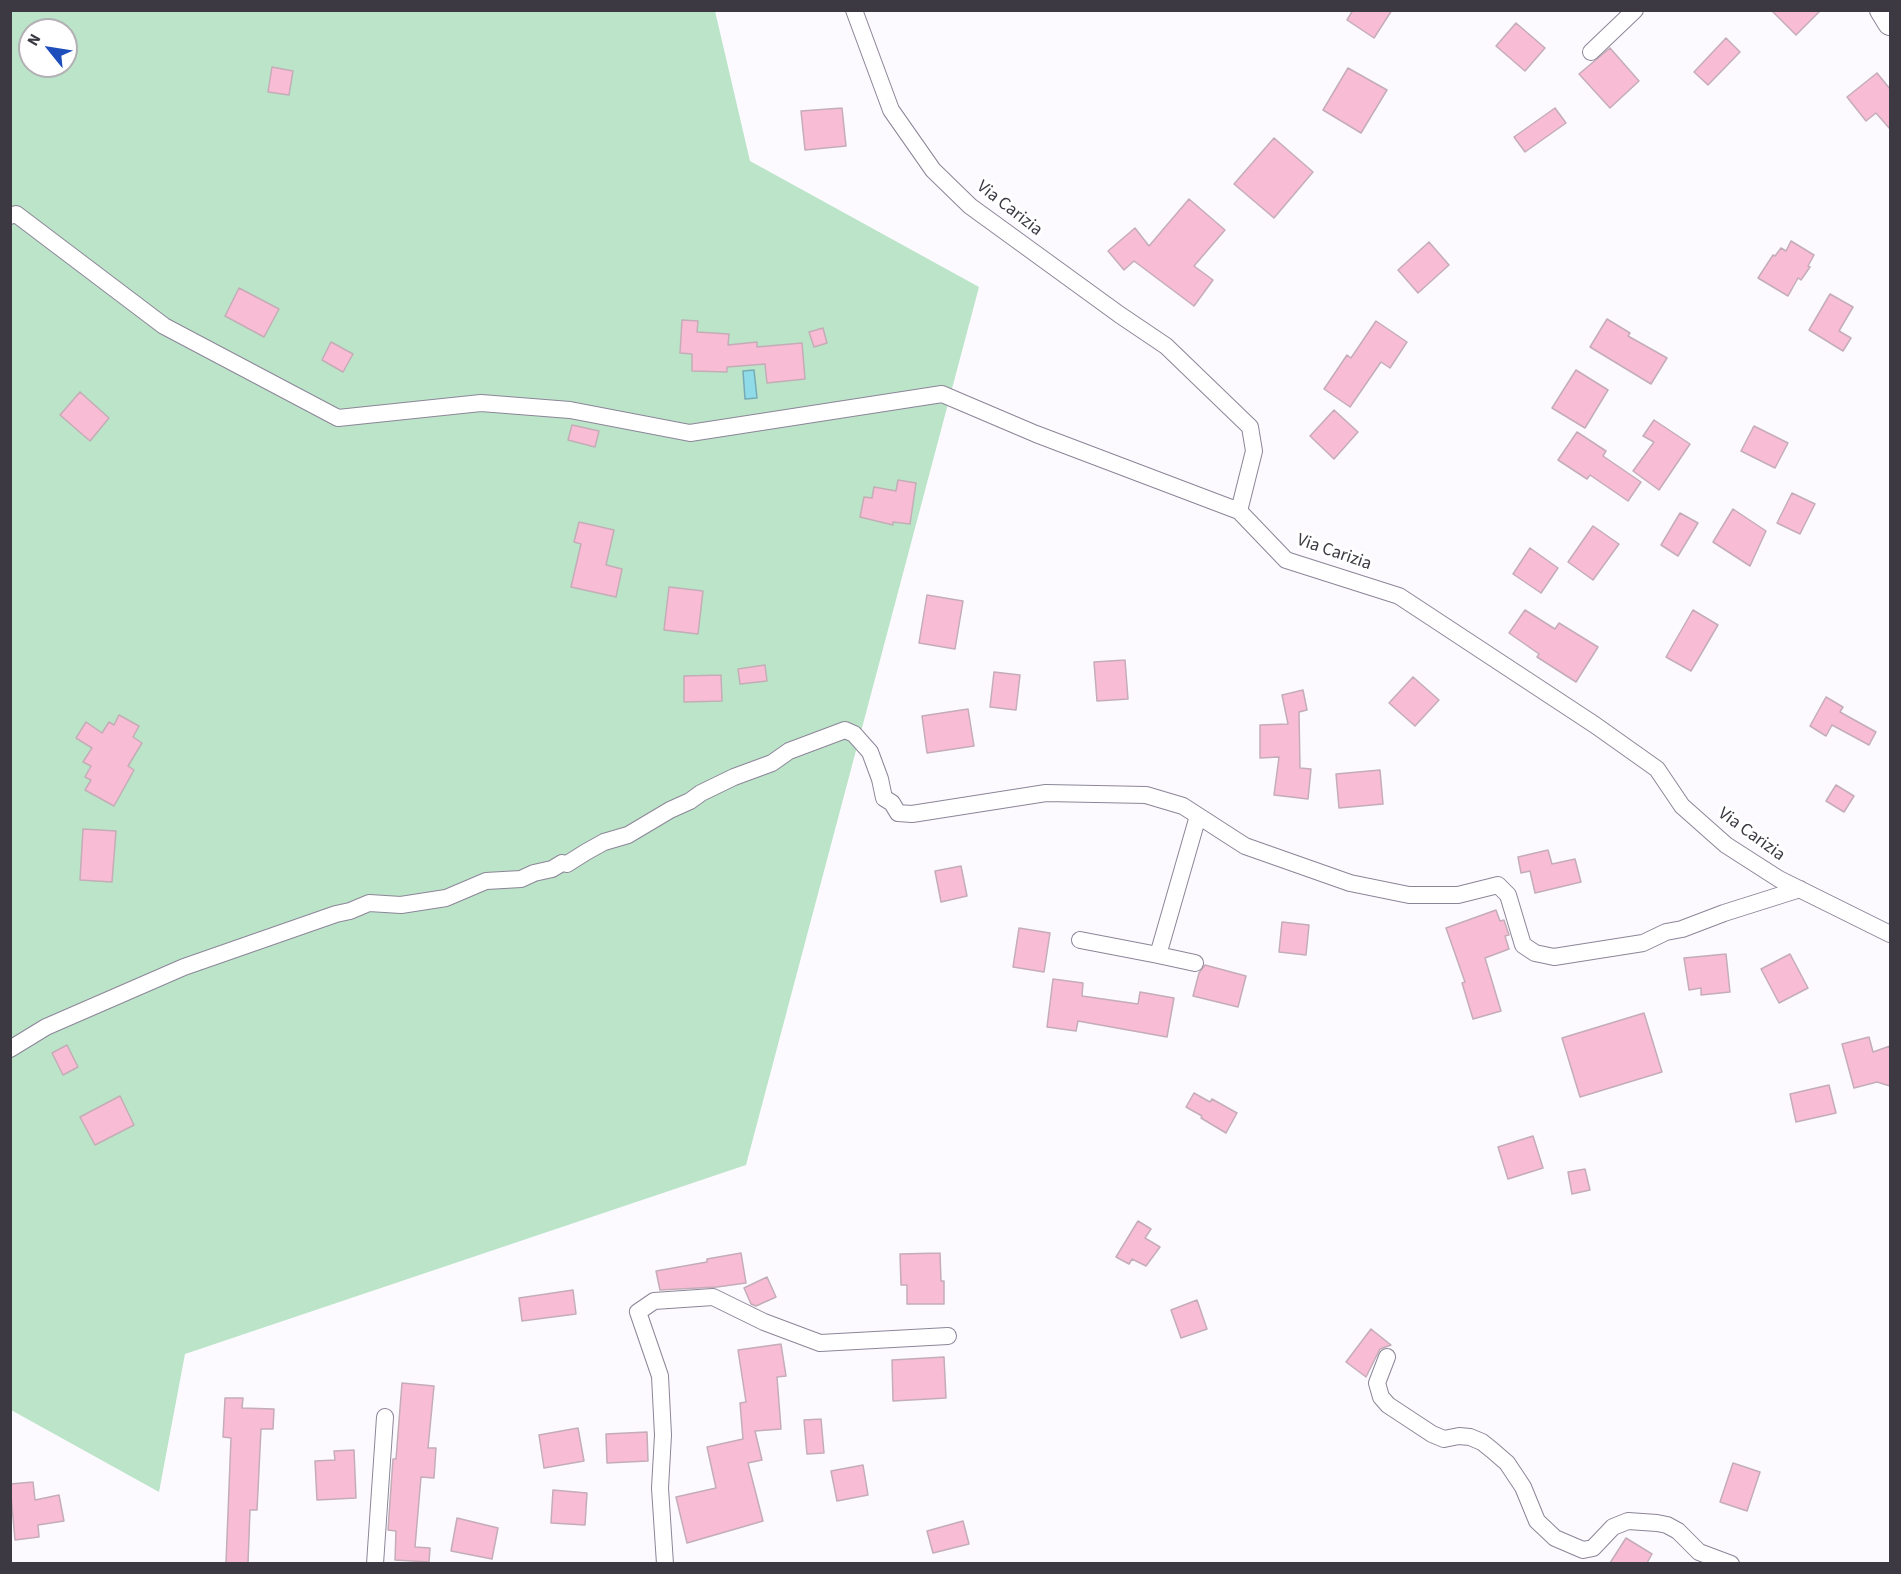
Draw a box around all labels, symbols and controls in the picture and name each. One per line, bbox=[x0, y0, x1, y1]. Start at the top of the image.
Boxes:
north arrow bbox=[18, 18, 78, 78]
text: N bbox=[22, 30, 46, 50]
street label: Via Carizia bbox=[972, 177, 1046, 241]
street label: Via Carizia bbox=[1294, 530, 1374, 576]
street label: Via Carizia bbox=[1713, 803, 1789, 867]

